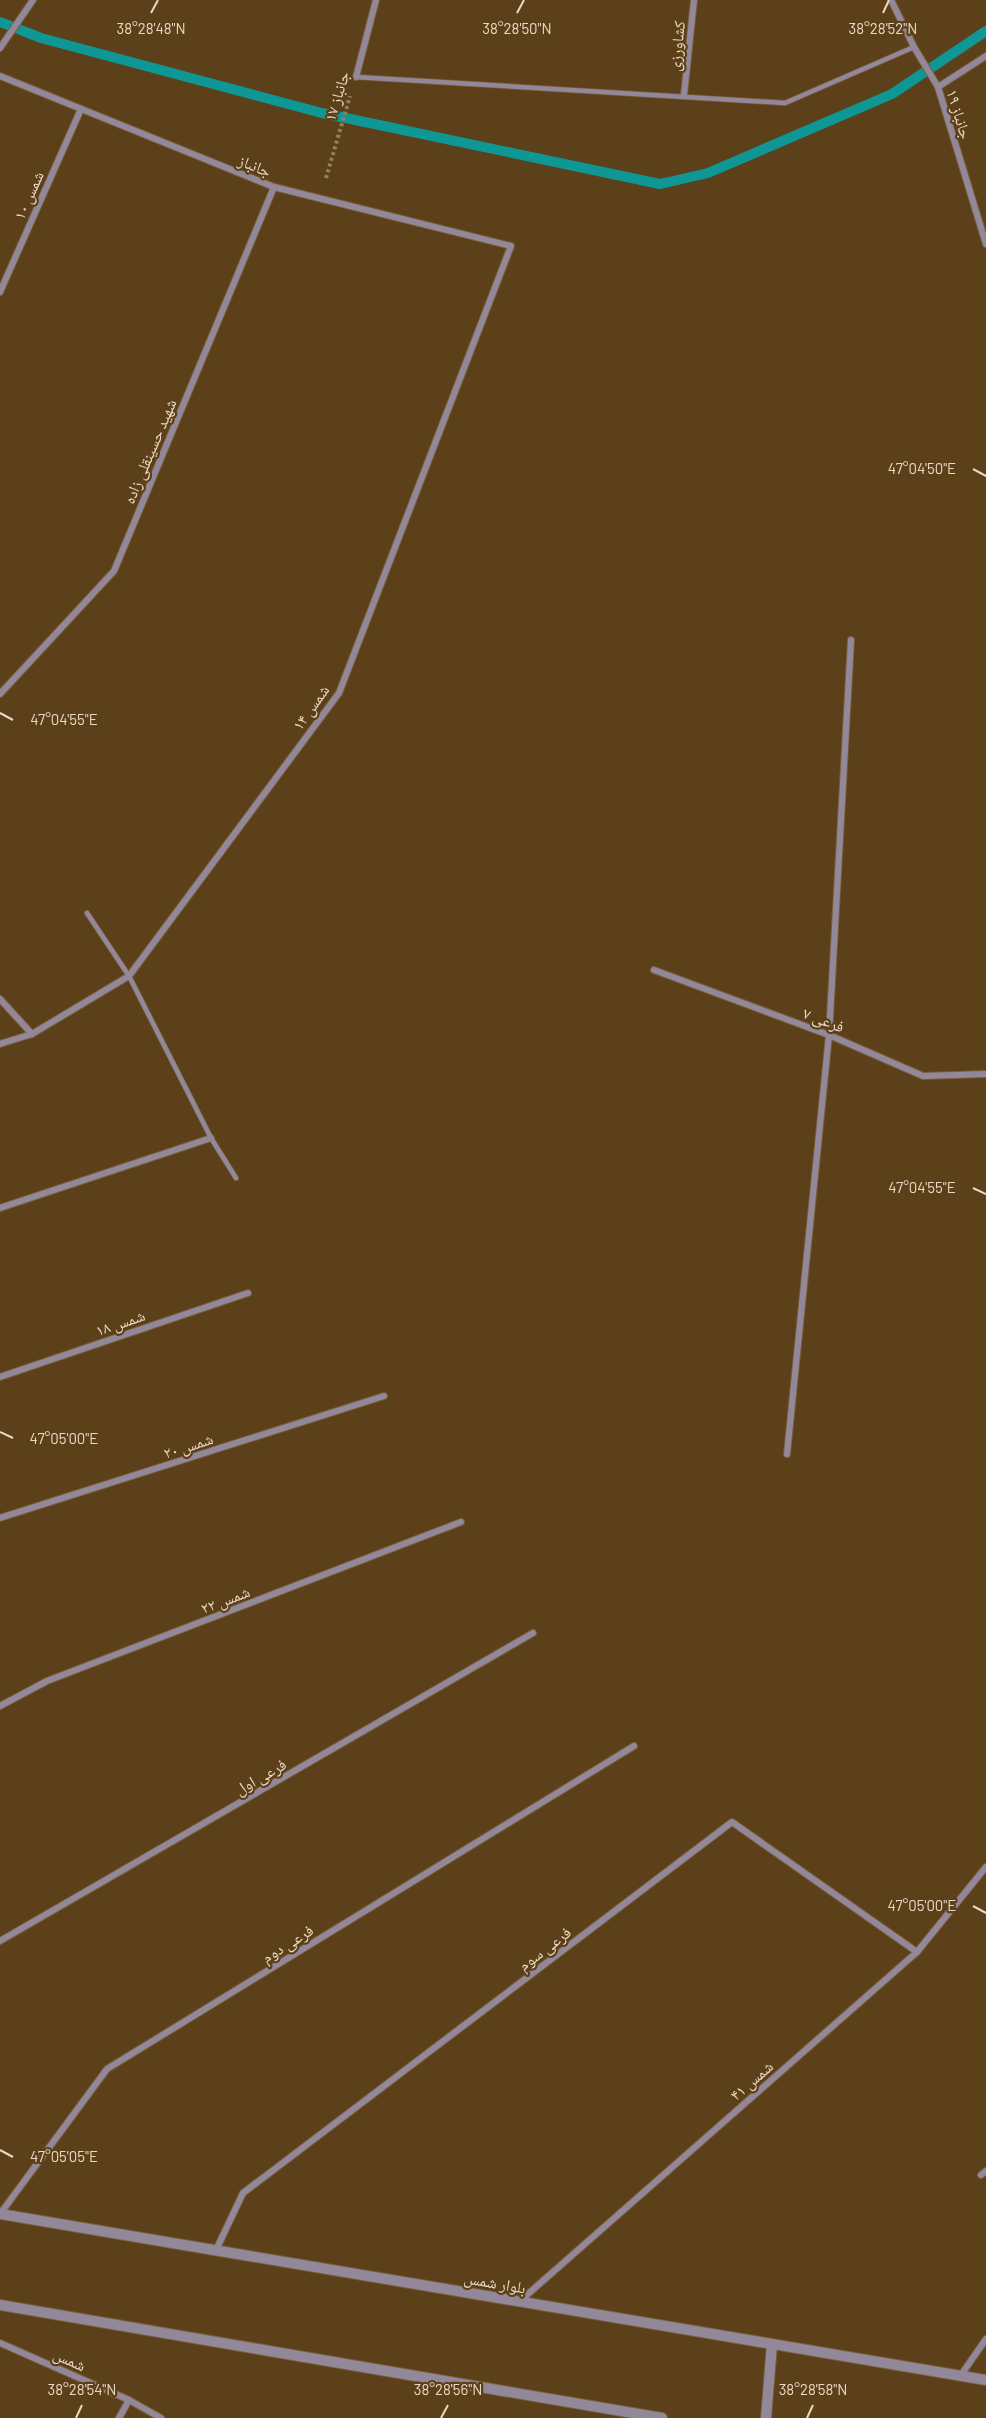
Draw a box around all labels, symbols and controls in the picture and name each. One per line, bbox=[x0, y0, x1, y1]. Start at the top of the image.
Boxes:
text: 38°28'48"N bbox=[116, 19, 186, 37]
text: 38°28'50"N bbox=[482, 19, 552, 37]
street label: کشاورزی bbox=[664, 19, 690, 73]
text: 38°28'52"N bbox=[849, 19, 917, 37]
street label: جانباز ۱۷ bbox=[319, 69, 354, 124]
street label: جانباز ۱۹ bbox=[942, 87, 977, 142]
street label: جانباز bbox=[235, 150, 274, 181]
street label: شمس ۱۰ bbox=[9, 168, 49, 223]
street label: شهید حسینقلی زاده bbox=[118, 396, 181, 507]
text: 47°04'50"E bbox=[888, 459, 956, 477]
street label: شمس ۱۴ bbox=[288, 681, 334, 734]
text: 47°04'55"E bbox=[30, 710, 98, 728]
street label: فرعی ۷ bbox=[800, 1002, 847, 1037]
text: 47°04'55"E bbox=[888, 1178, 956, 1196]
street label: شمس ۱۸ bbox=[93, 1305, 148, 1341]
street label: شمس ۲۰ bbox=[161, 1428, 216, 1464]
text: 47°05'00"E bbox=[30, 1429, 98, 1447]
street label: شمس ۲۲ bbox=[198, 1581, 253, 1619]
street label: فرعی اول bbox=[231, 1754, 290, 1800]
text: 47°05'00"E bbox=[888, 1896, 956, 1914]
street label: فرعی دوم bbox=[258, 1920, 317, 1968]
street label: فرعی سوم bbox=[514, 1922, 575, 1976]
street label: شمس ۴۱ bbox=[726, 2056, 778, 2105]
text: 47°05'05"E bbox=[30, 2147, 98, 2165]
street label: بلوار شمس bbox=[462, 2267, 527, 2299]
street label: شمس bbox=[50, 2344, 89, 2376]
text: 38°28'54"N bbox=[48, 2380, 116, 2398]
text: 38°28'56"N bbox=[414, 2380, 482, 2398]
text: 38°28'58"N bbox=[779, 2380, 847, 2398]

